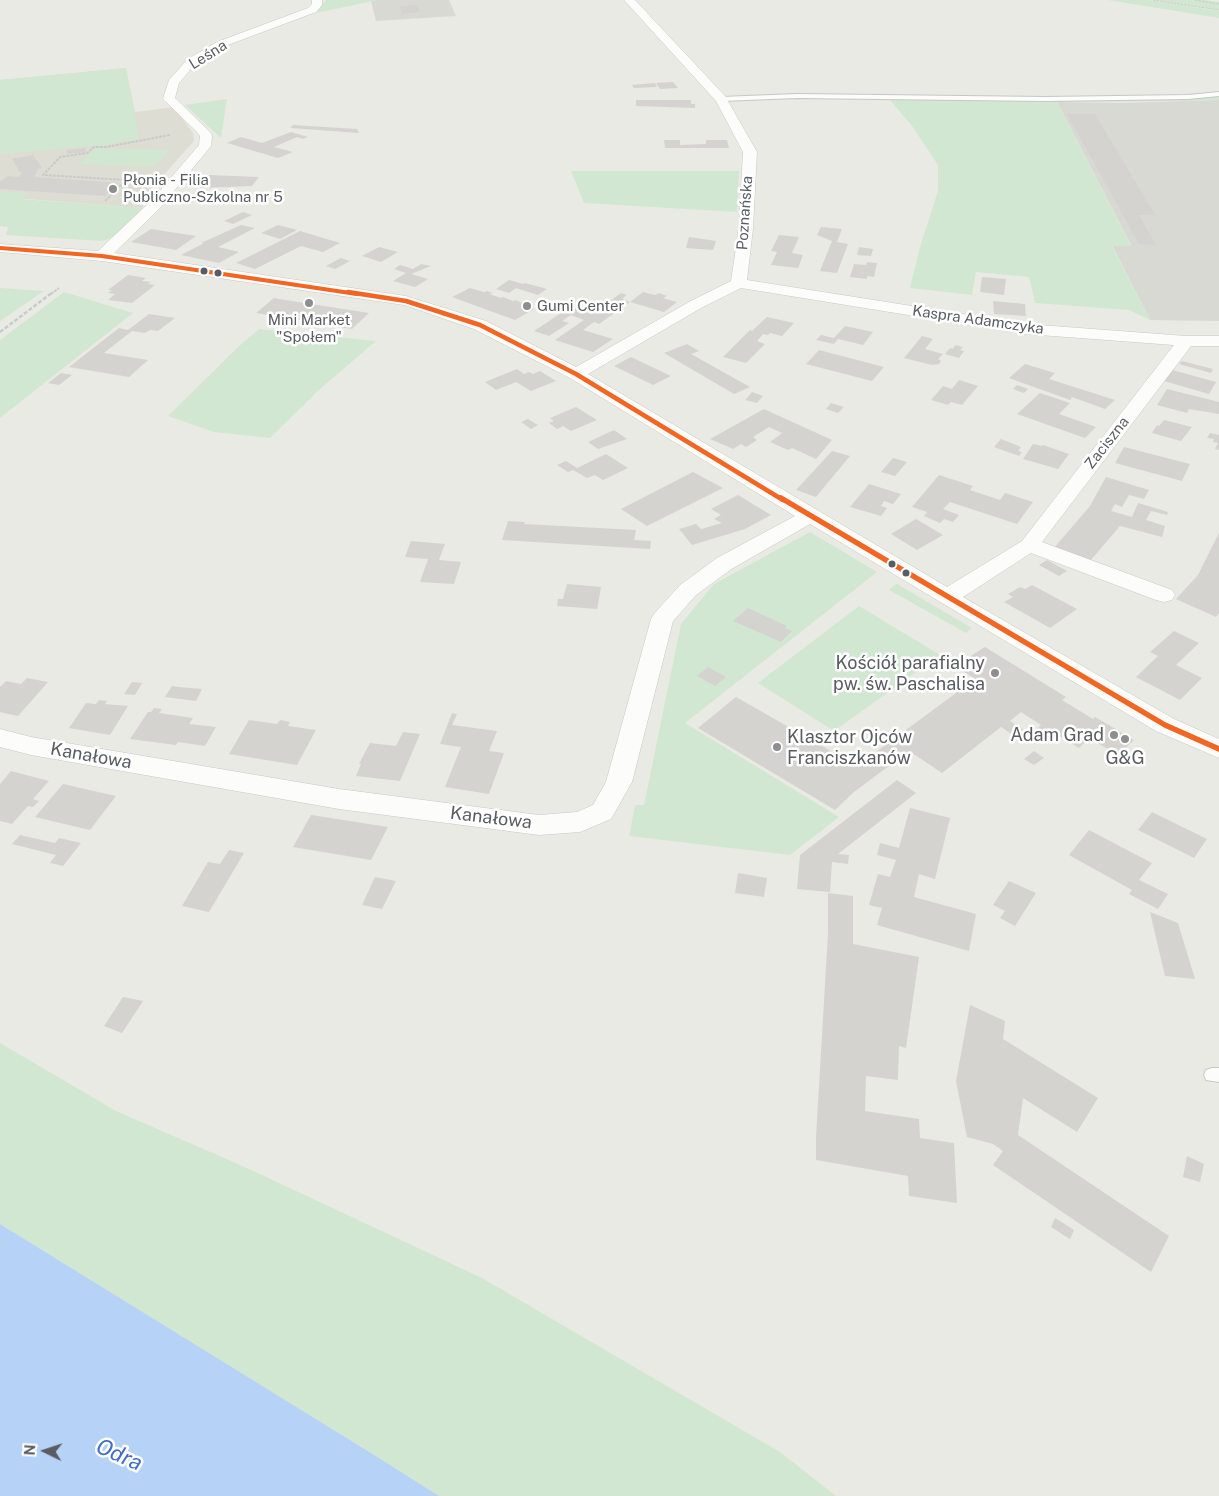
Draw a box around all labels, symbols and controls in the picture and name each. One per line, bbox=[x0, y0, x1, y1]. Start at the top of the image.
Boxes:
street label: Leśna bbox=[186, 36, 230, 74]
place label: Płonia - Filia Publiczno-Szkolna nr 5 bbox=[123, 171, 283, 206]
street label: Poznańska bbox=[733, 175, 757, 251]
marker: Płonia - Filia Publiczno-Szkolna nr 5 bbox=[107, 183, 119, 195]
unlabelled marker bbox=[199, 266, 209, 276]
unlabelled marker bbox=[213, 268, 223, 278]
marker: Mini Market "Społem" bbox=[303, 297, 315, 309]
place label: Gumi Center bbox=[537, 297, 624, 315]
marker: Gumi Center bbox=[521, 300, 533, 312]
street label: Kaspra Adamczyka bbox=[911, 302, 1045, 338]
place label: Mini Market "Społem" bbox=[268, 311, 350, 346]
street label: Zaciszna bbox=[1081, 413, 1133, 473]
unlabelled marker bbox=[887, 559, 897, 569]
unlabelled marker bbox=[901, 568, 911, 578]
place label: Kościół parafialny pw. św. Paschalisa bbox=[833, 652, 985, 694]
marker: Kościół parafialny pw. św. Paschalisa bbox=[989, 667, 1001, 679]
place label: Adam Grad bbox=[1010, 724, 1104, 746]
place label: Klasztor Ojców Franciszkanów bbox=[787, 726, 912, 769]
marker: Adam Grad bbox=[1108, 729, 1120, 741]
marker: G&G bbox=[1119, 733, 1131, 745]
street label: Kanałowa bbox=[49, 738, 133, 774]
marker: Klasztor Ojców Franciszkanów bbox=[771, 741, 783, 753]
place label: G&G bbox=[1105, 747, 1145, 769]
street label: Kanałowa bbox=[449, 802, 533, 834]
north arrow bbox=[20, 1426, 70, 1476]
water label: Odra bbox=[92, 1433, 146, 1477]
text: N bbox=[22, 1444, 38, 1456]

